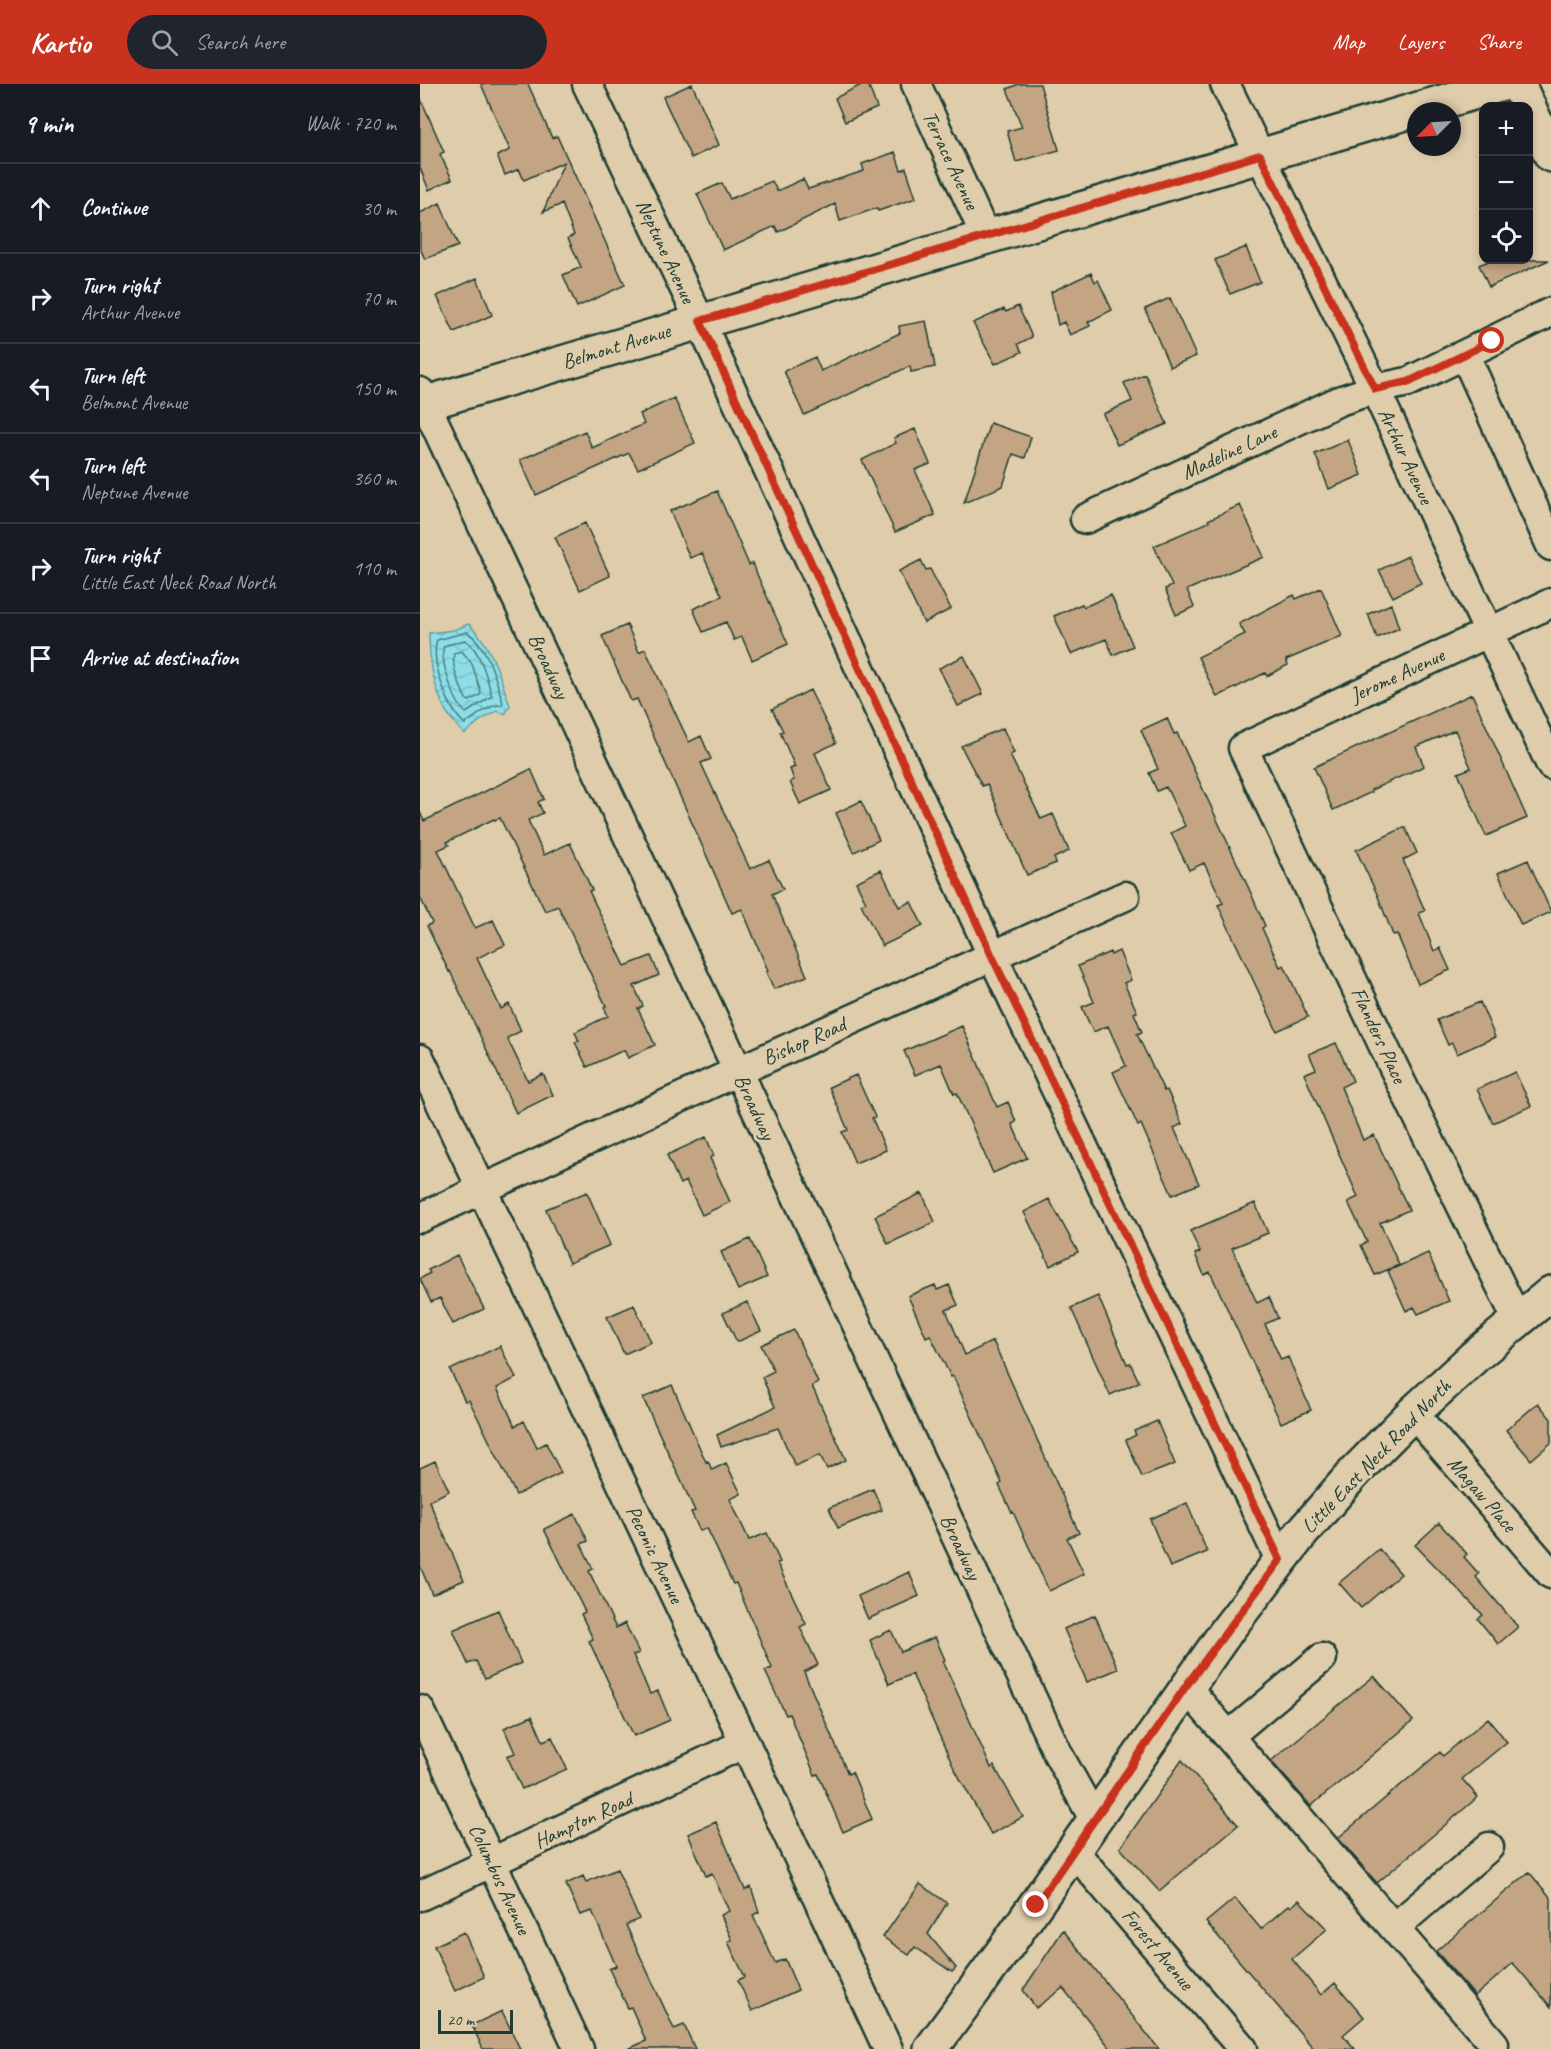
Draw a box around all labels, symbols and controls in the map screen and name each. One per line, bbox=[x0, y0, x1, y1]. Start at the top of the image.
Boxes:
search box bbox=[127, 15, 547, 69]
text: Kartio bbox=[30, 25, 91, 60]
icon: search bbox=[148, 26, 181, 59]
text: Search here bbox=[196, 28, 285, 56]
text: Map bbox=[1332, 29, 1365, 55]
text: Layers bbox=[1398, 29, 1444, 55]
text: Share bbox=[1477, 29, 1521, 55]
north arrow bbox=[1407, 102, 1461, 156]
map controls bbox=[1479, 102, 1533, 264]
button: + bbox=[1479, 102, 1533, 156]
street label: Terrace Avenue bbox=[917, 106, 986, 215]
text: 9 min bbox=[24, 107, 74, 140]
text: Walk · 720 m bbox=[306, 111, 396, 136]
button: − bbox=[1479, 156, 1533, 210]
icon: ahead bbox=[24, 192, 57, 225]
text: Continue bbox=[81, 194, 147, 222]
street label: Neptune Avenue bbox=[631, 195, 702, 308]
text: 30 m bbox=[362, 196, 396, 221]
button: locate bbox=[1479, 210, 1533, 264]
text: Turn right bbox=[81, 272, 158, 300]
icon: right bbox=[24, 282, 57, 315]
text: 70 m bbox=[362, 286, 396, 311]
text: Arthur Avenue bbox=[81, 300, 179, 325]
street label: Belmont Avenue bbox=[559, 317, 674, 375]
route start bbox=[1478, 327, 1504, 353]
text: Turn left bbox=[81, 362, 145, 390]
icon: left bbox=[24, 372, 57, 405]
text: 150 m bbox=[353, 376, 396, 401]
text: Belmont Avenue bbox=[81, 390, 187, 415]
street label: Arthur Avenue bbox=[1372, 404, 1440, 510]
street label: Madeline Lane bbox=[1177, 418, 1282, 485]
text: Turn left bbox=[81, 452, 145, 480]
icon: left bbox=[24, 462, 57, 495]
text: 360 m bbox=[353, 466, 396, 491]
text: Neptune Avenue bbox=[81, 480, 188, 505]
text: Turn right bbox=[81, 542, 158, 570]
icon: right bbox=[24, 552, 57, 585]
text: 110 m bbox=[353, 556, 396, 581]
text: Little East Neck Road North bbox=[81, 570, 276, 595]
street label: Broadway bbox=[523, 629, 576, 705]
street label: Jerome Avenue bbox=[1345, 641, 1449, 709]
icon: arrive bbox=[24, 642, 57, 675]
text: Arrive at destination bbox=[81, 644, 238, 672]
street label: Flanders Place bbox=[1345, 983, 1414, 1089]
street label: Bishop Road bbox=[758, 1010, 853, 1071]
street label: Broadway bbox=[729, 1070, 782, 1146]
street label: Little East Neck Road North bbox=[1296, 1372, 1457, 1539]
street label: Magaw Place bbox=[1442, 1451, 1524, 1539]
street label: Peconic Avenue bbox=[620, 1501, 690, 1608]
street label: Broadway bbox=[935, 1510, 988, 1586]
street label: Hampton Road bbox=[530, 1784, 640, 1854]
street label: Columbus Avenue bbox=[463, 1820, 537, 1939]
route end bbox=[1022, 1891, 1048, 1917]
street label: Forest Avenue bbox=[1116, 1903, 1200, 1996]
scale bar bbox=[438, 2007, 513, 2034]
text: 20 m bbox=[447, 2010, 474, 2030]

